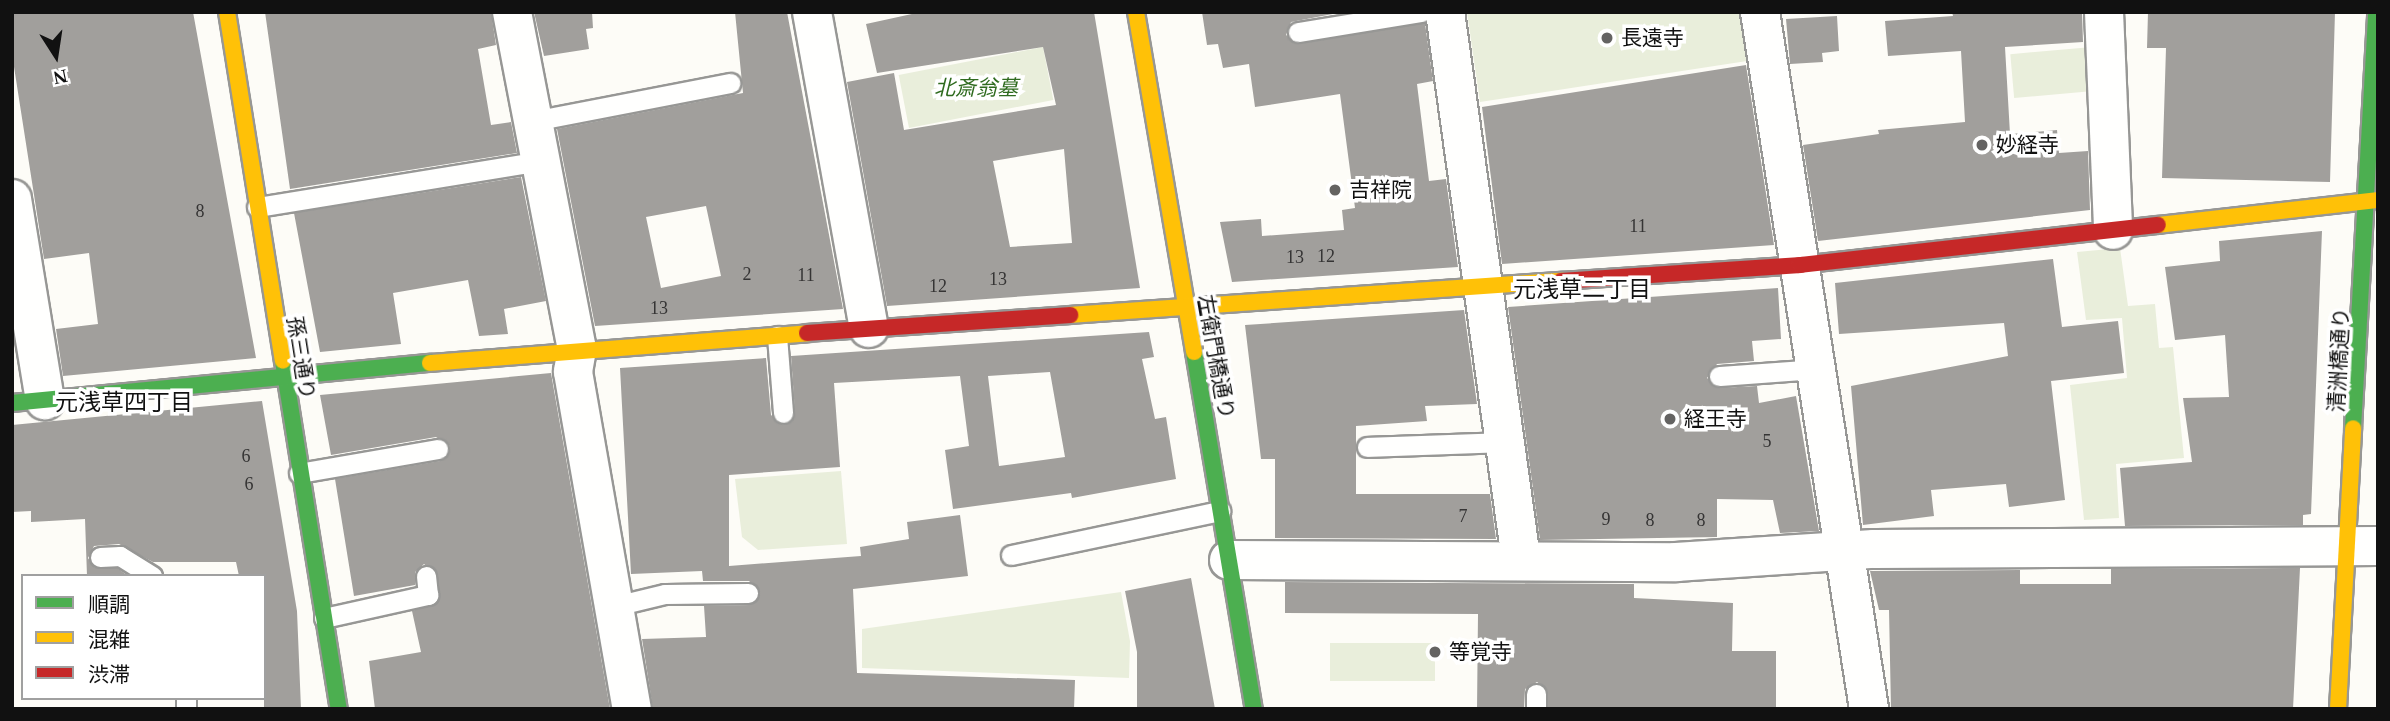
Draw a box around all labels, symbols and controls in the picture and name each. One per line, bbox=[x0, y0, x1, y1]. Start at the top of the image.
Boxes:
north arrow bbox=[21, 21, 91, 91]
place label: 長遠寺 bbox=[1621, 25, 1684, 51]
marker: 長遠寺 bbox=[1599, 30, 1615, 46]
text: N bbox=[52, 65, 69, 89]
park label: 北斎翁墓 bbox=[934, 75, 1018, 101]
place label: 妙経寺 bbox=[1996, 132, 2059, 158]
marker: 妙経寺 bbox=[1974, 137, 1990, 153]
place label: 吉祥院 bbox=[1349, 177, 1412, 203]
marker: 吉祥院 bbox=[1327, 182, 1343, 198]
house number: 8 bbox=[196, 200, 204, 222]
house number: 11 bbox=[1629, 215, 1647, 237]
house number: 12 bbox=[1317, 245, 1335, 267]
house number: 13 bbox=[1286, 246, 1304, 268]
house number: 2 bbox=[742, 263, 751, 285]
house number: 11 bbox=[797, 264, 815, 286]
house number: 13 bbox=[989, 268, 1007, 290]
house number: 12 bbox=[929, 275, 947, 297]
district label: 元浅草二丁目 bbox=[1513, 276, 1651, 304]
street label: 左衛門橋通り bbox=[1193, 293, 1239, 421]
house number: 13 bbox=[650, 297, 668, 319]
street label: 清洲橋通り bbox=[2324, 307, 2354, 413]
street label: 孫三通り bbox=[282, 315, 320, 401]
district label: 元浅草四丁目 bbox=[55, 389, 193, 417]
place label: 経王寺 bbox=[1684, 406, 1747, 432]
marker: 経王寺 bbox=[1662, 411, 1678, 427]
house number: 5 bbox=[1762, 430, 1772, 452]
house number: 6 bbox=[242, 445, 251, 467]
house number: 6 bbox=[244, 473, 254, 495]
house number: 7 bbox=[1458, 505, 1468, 527]
house number: 9 bbox=[1602, 508, 1610, 530]
house number: 8 bbox=[1646, 509, 1654, 531]
house number: 8 bbox=[1696, 509, 1706, 531]
legend bbox=[21, 574, 266, 700]
text: 順調 bbox=[88, 593, 130, 617]
text: 混雑 bbox=[88, 628, 130, 652]
place label: 等覚寺 bbox=[1449, 639, 1512, 665]
marker: 等覚寺 bbox=[1427, 644, 1443, 660]
text: 渋滞 bbox=[88, 663, 130, 687]

